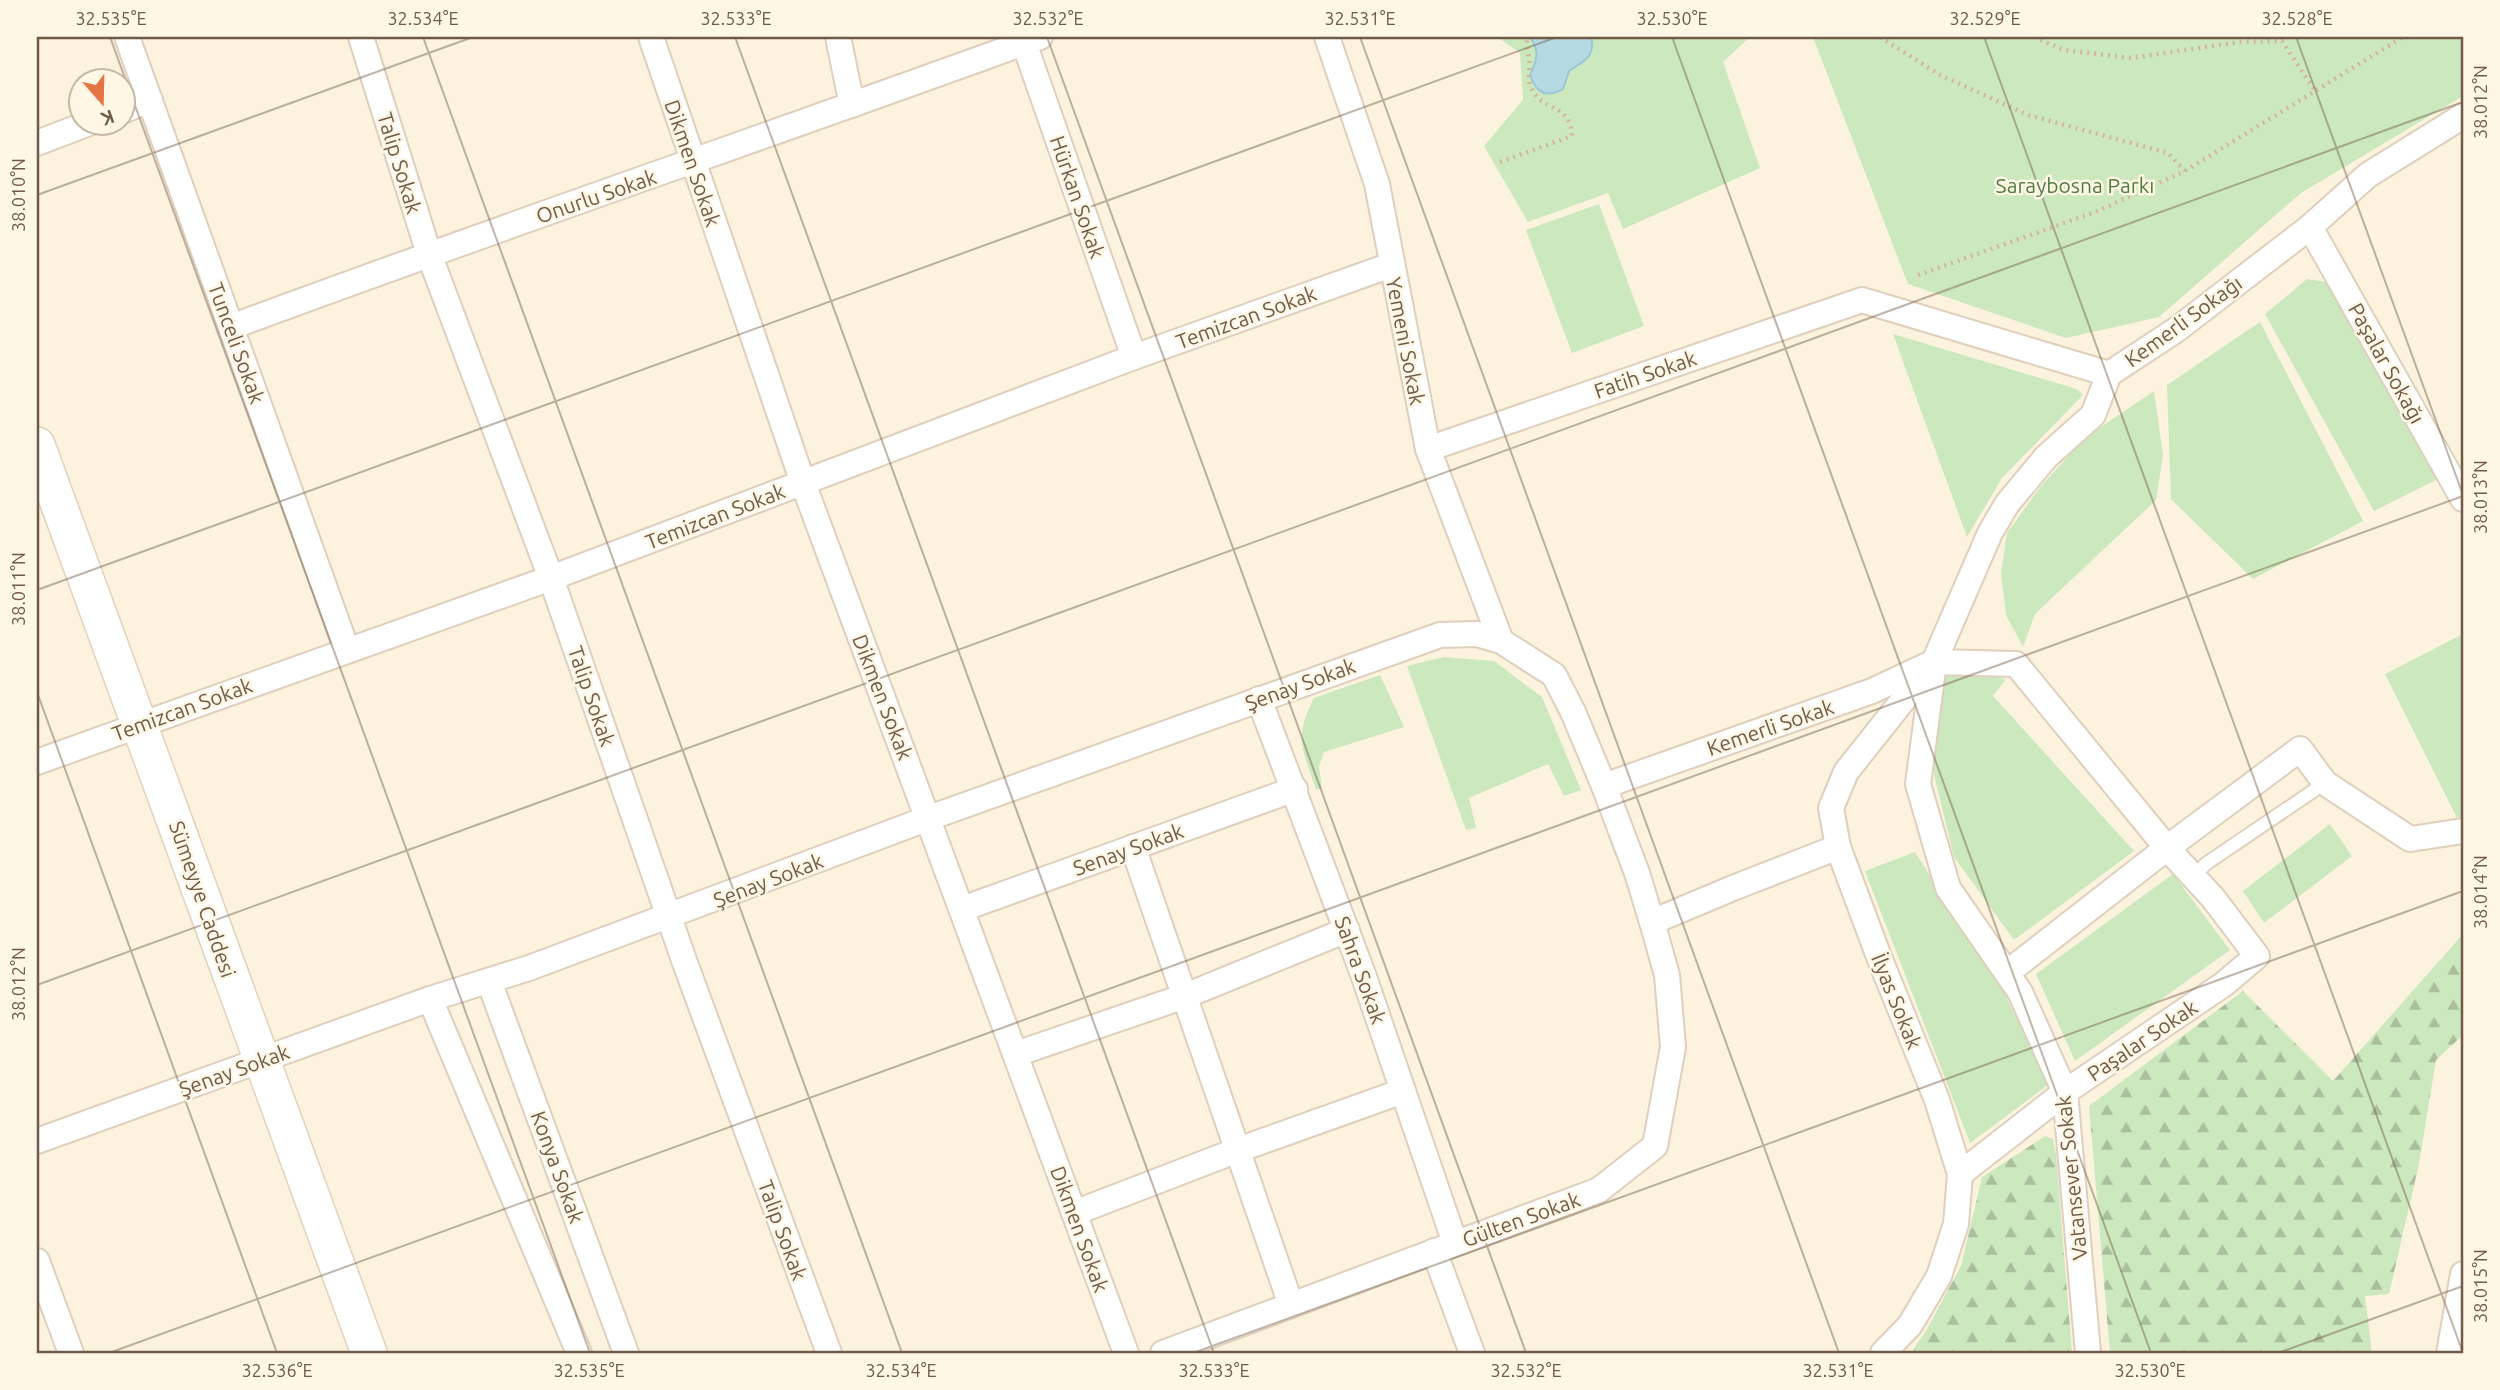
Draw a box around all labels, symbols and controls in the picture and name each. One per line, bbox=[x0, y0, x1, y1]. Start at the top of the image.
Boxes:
text: 32.535°E bbox=[75, 8, 147, 28]
text: 32.534°E bbox=[387, 8, 459, 28]
text: 32.533°E bbox=[700, 8, 772, 28]
text: 32.532°E bbox=[1012, 8, 1084, 28]
text: 32.531°E bbox=[1324, 8, 1396, 28]
text: 32.530°E bbox=[1636, 8, 1708, 28]
text: 32.529°E bbox=[1949, 8, 2021, 28]
text: 32.528°E bbox=[2261, 8, 2333, 28]
text: 38.012°N bbox=[2470, 65, 2490, 139]
north arrow bbox=[66, 66, 136, 136]
street label: Dikmen Sokak bbox=[660, 97, 726, 230]
text: K bbox=[98, 105, 118, 131]
street label: Talip Sokak bbox=[373, 109, 427, 217]
street label: Hürkan Sokak bbox=[1046, 133, 1110, 262]
text: 38.010°N bbox=[8, 158, 28, 232]
street label: Onurlu Sokak bbox=[533, 164, 660, 228]
park label: Saraybosna Parkı bbox=[1996, 173, 2154, 197]
street label: Kemerli Sokağı bbox=[2120, 270, 2246, 372]
street label: Yemeni Sokak bbox=[1382, 275, 1430, 407]
street label: Tunceli Sokak bbox=[204, 279, 270, 407]
street label: Temizcan Sokak bbox=[1173, 280, 1320, 354]
street label: Paşalar Sokağı bbox=[2344, 299, 2430, 427]
street label: Fatih Sokak bbox=[1591, 345, 1700, 403]
text: 38.013°N bbox=[2470, 460, 2490, 534]
street label: Temizcan Sokak bbox=[642, 478, 789, 554]
text: 38.011°N bbox=[8, 552, 28, 626]
street label: Dikmen Sokak bbox=[848, 631, 918, 763]
street label: Talip Sokak bbox=[564, 643, 621, 750]
street label: Şenay Sokak bbox=[1242, 653, 1359, 715]
street label: Temizcan Sokak bbox=[109, 672, 256, 746]
street label: Kemerli Sokak bbox=[1703, 694, 1837, 760]
street label: Sümeyye Caddesi bbox=[165, 818, 241, 980]
street label: Senay Sokak bbox=[1070, 818, 1187, 880]
street label: Şenay Sokak bbox=[710, 848, 827, 912]
text: 38.014°N bbox=[2470, 855, 2490, 929]
street label: Sahra Sokak bbox=[1330, 913, 1392, 1027]
text: 38.012°N bbox=[8, 947, 28, 1021]
street label: İlyas Sokak bbox=[1867, 950, 1927, 1053]
street label: Paşalar Sokak bbox=[2082, 994, 2202, 1086]
street label: Şenay Sokak bbox=[176, 1039, 293, 1101]
street label: Vatansever Sokak bbox=[2050, 1094, 2092, 1261]
street label: Konya Sokak bbox=[527, 1108, 590, 1227]
street label: Dikmen Sokak bbox=[1046, 1163, 1114, 1296]
street label: Talip Sokak bbox=[754, 1177, 812, 1284]
street label: Gülten Sokak bbox=[1459, 1187, 1583, 1251]
text: 38.015°N bbox=[2470, 1249, 2490, 1323]
text: 32.536°E bbox=[241, 1360, 313, 1380]
text: 32.535°E bbox=[553, 1360, 625, 1380]
text: 32.534°E bbox=[865, 1360, 937, 1380]
text: 32.533°E bbox=[1178, 1360, 1250, 1380]
text: 32.532°E bbox=[1490, 1360, 1562, 1380]
text: 32.531°E bbox=[1802, 1360, 1874, 1380]
text: 32.530°E bbox=[2114, 1360, 2186, 1380]

